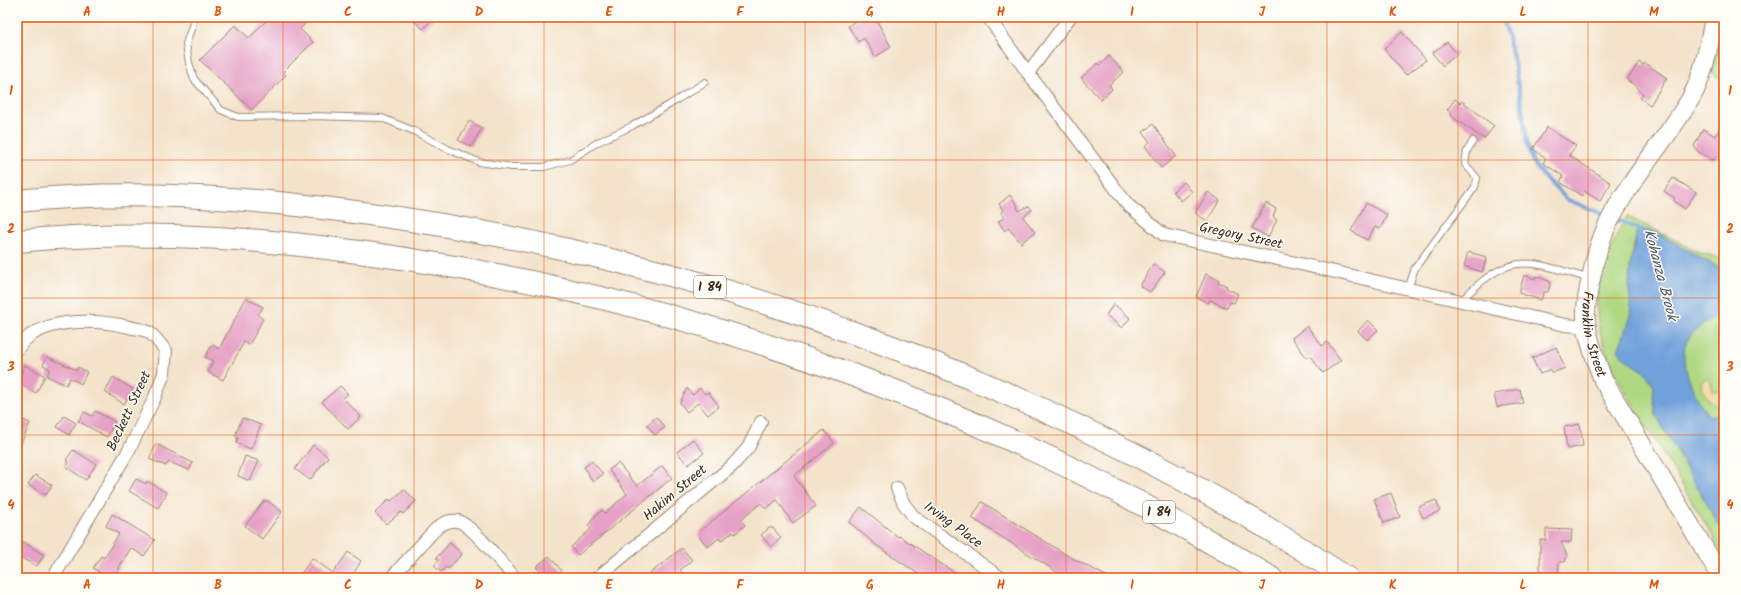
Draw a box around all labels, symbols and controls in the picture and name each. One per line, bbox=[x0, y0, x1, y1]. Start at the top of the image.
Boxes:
text: A bbox=[83, 2, 91, 23]
text: B bbox=[214, 2, 222, 23]
text: C bbox=[344, 2, 352, 23]
text: D bbox=[475, 2, 484, 23]
text: E bbox=[605, 2, 613, 23]
text: F bbox=[736, 2, 744, 23]
text: G bbox=[866, 2, 874, 23]
text: H bbox=[997, 2, 1006, 23]
text: I bbox=[1130, 2, 1134, 23]
text: J bbox=[1259, 2, 1266, 23]
text: K bbox=[1389, 2, 1397, 23]
text: L bbox=[1519, 2, 1527, 23]
text: M bbox=[1649, 2, 1659, 23]
text: 1 bbox=[9, 81, 13, 102]
text: 1 bbox=[1728, 81, 1732, 102]
street label: Gregory Street bbox=[1197, 216, 1285, 256]
text: 2 bbox=[7, 219, 15, 240]
text: 2 bbox=[1726, 219, 1734, 240]
water label: Kohanza Brook bbox=[1636, 227, 1684, 325]
road number: I 84 bbox=[694, 276, 726, 298]
street label: Franklin Street bbox=[1575, 290, 1612, 381]
text: 3 bbox=[6, 357, 15, 378]
text: 3 bbox=[1725, 357, 1734, 378]
street label: Beckett Street bbox=[101, 367, 157, 455]
street label: Hakim Street bbox=[638, 459, 712, 527]
text: 4 bbox=[7, 495, 15, 516]
text: 4 bbox=[1726, 495, 1734, 516]
street label: Irving Place bbox=[919, 496, 988, 554]
road number: I 84 bbox=[1143, 501, 1175, 523]
text: A bbox=[83, 575, 91, 595]
text: B bbox=[214, 575, 222, 595]
text: C bbox=[344, 575, 352, 595]
text: D bbox=[475, 575, 484, 595]
text: E bbox=[605, 575, 613, 595]
text: F bbox=[736, 575, 744, 595]
text: G bbox=[866, 575, 874, 595]
text: H bbox=[997, 575, 1006, 595]
text: I bbox=[1130, 575, 1134, 595]
text: J bbox=[1259, 575, 1266, 595]
text: K bbox=[1389, 575, 1397, 595]
text: L bbox=[1519, 575, 1527, 595]
text: M bbox=[1649, 575, 1659, 595]

